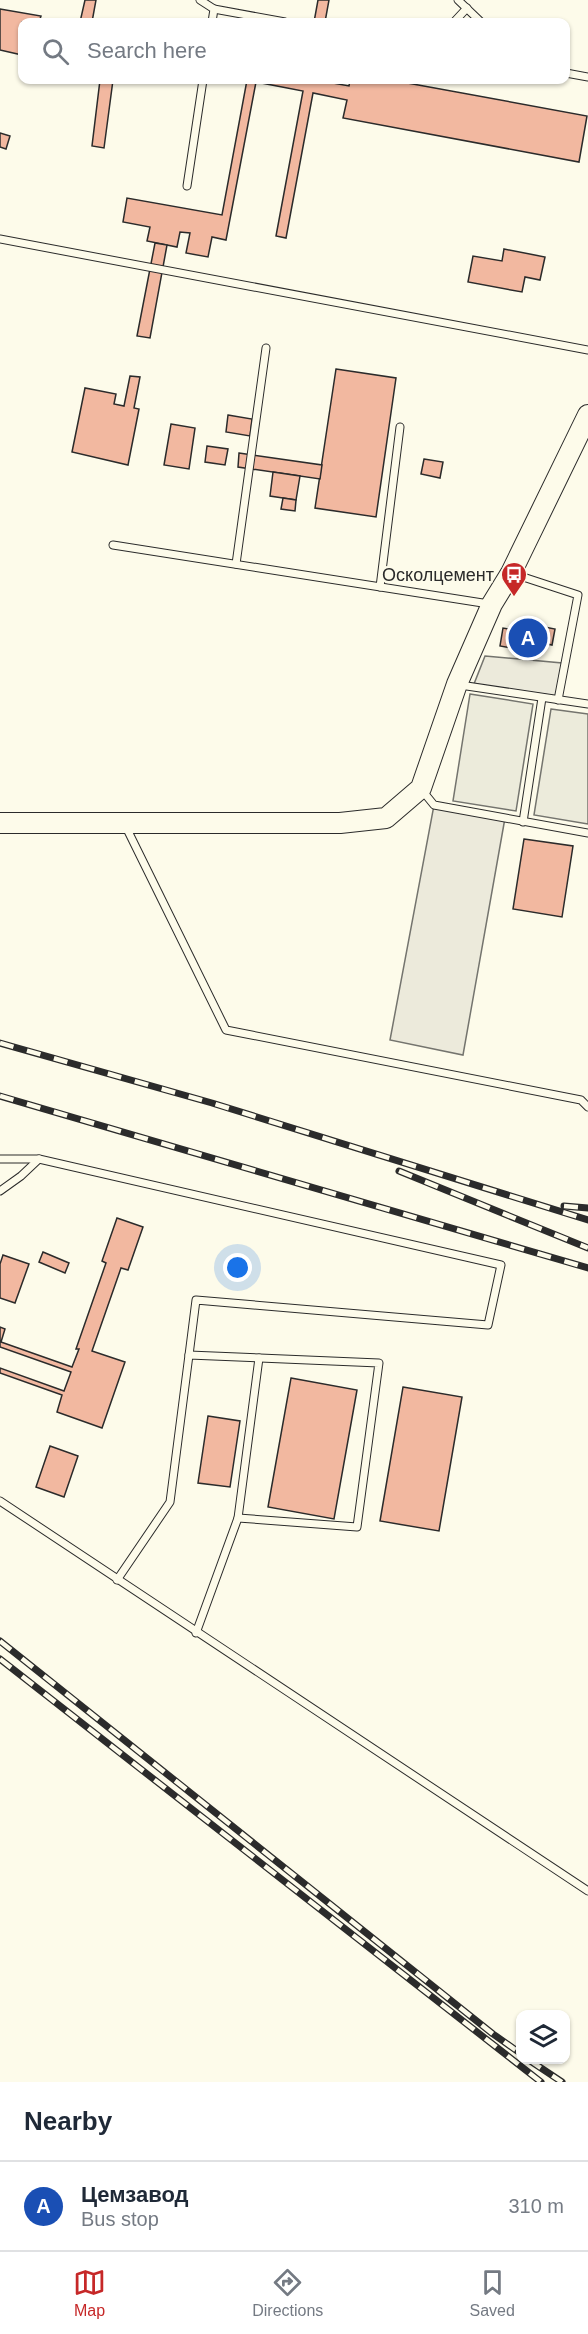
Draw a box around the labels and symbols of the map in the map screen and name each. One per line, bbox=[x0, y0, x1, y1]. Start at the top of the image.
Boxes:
bus stop icon: Осколцемент bbox=[499, 560, 529, 598]
place label: Осколцемент bbox=[382, 565, 494, 585]
pin: A bbox=[508, 616, 548, 660]
your location bbox=[223, 1253, 252, 1282]

